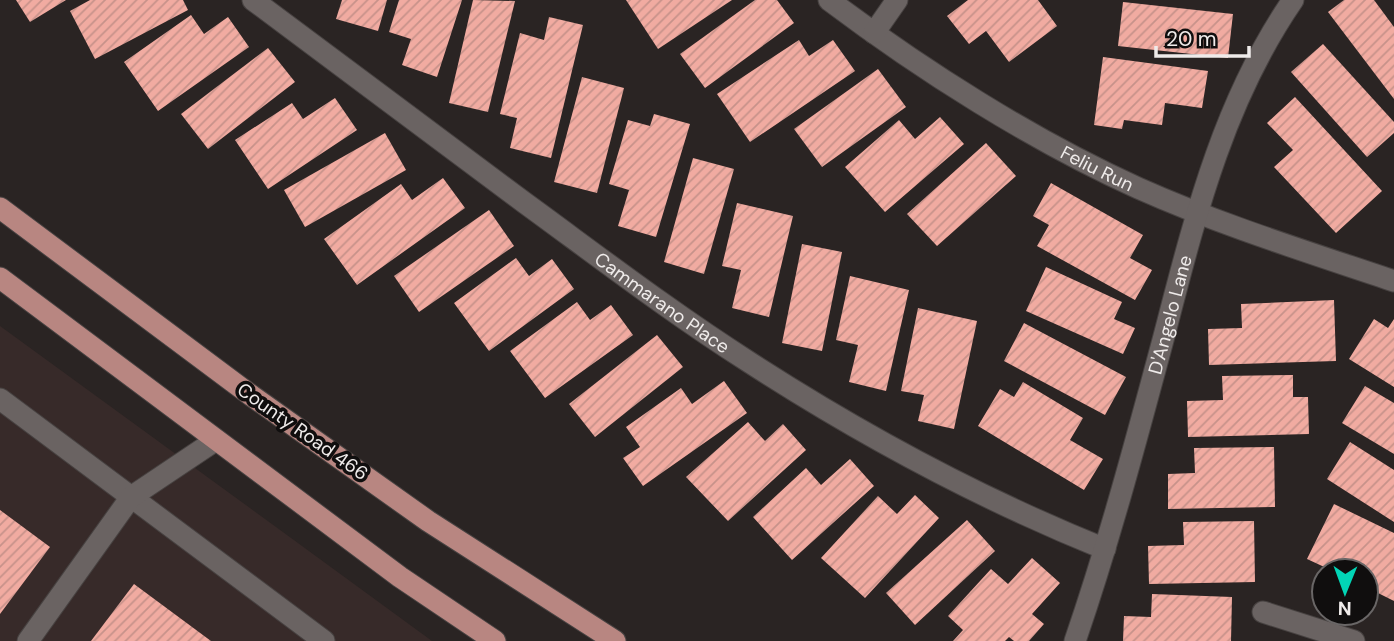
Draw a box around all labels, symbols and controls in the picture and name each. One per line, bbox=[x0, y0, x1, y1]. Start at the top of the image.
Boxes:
scale bar bbox=[1156, 14, 1249, 58]
text: 20 m bbox=[1166, 25, 1217, 53]
street label: Feliu Run bbox=[1056, 140, 1138, 197]
street label: Cammarano Place bbox=[589, 246, 735, 359]
street label: D'Angelo Lane bbox=[1142, 252, 1198, 377]
street label: County Road 466 bbox=[232, 377, 373, 486]
north arrow bbox=[1310, 557, 1380, 627]
text: N bbox=[1338, 596, 1352, 621]

